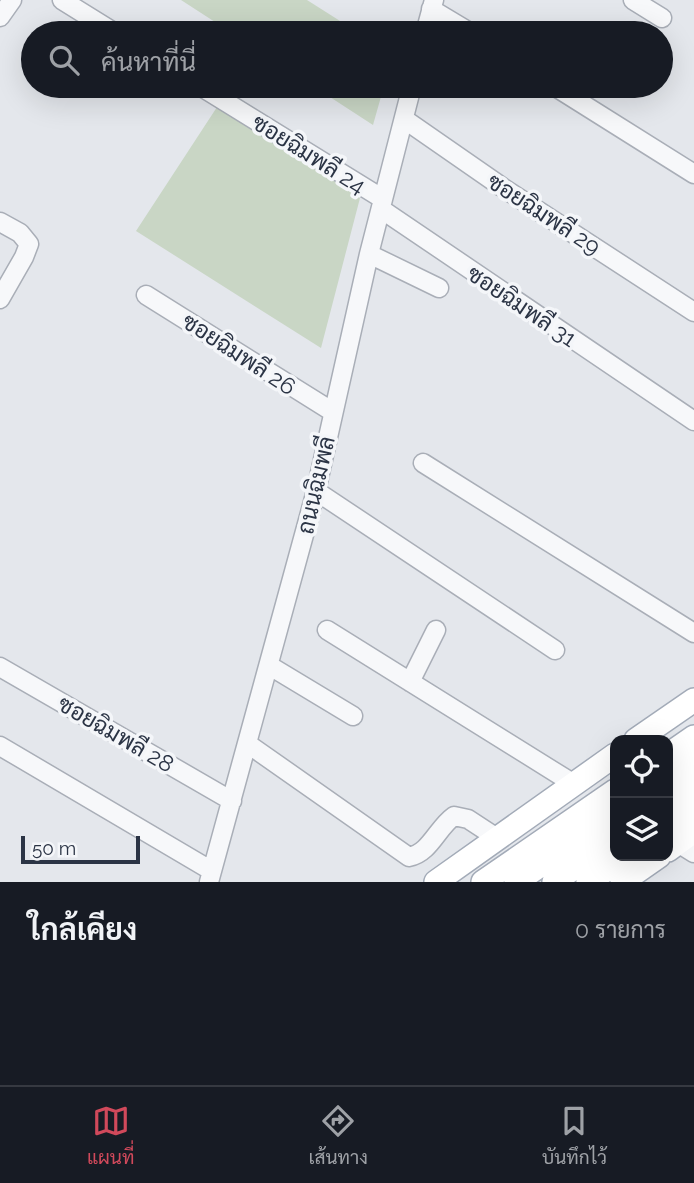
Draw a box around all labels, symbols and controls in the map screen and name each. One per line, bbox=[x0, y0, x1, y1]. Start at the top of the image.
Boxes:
search box bbox=[21, 21, 673, 98]
icon: search bbox=[45, 41, 83, 79]
text: ค้นหาที่นี่ bbox=[101, 47, 196, 77]
street label: ซอยฉิมพลี 24 bbox=[248, 107, 371, 199]
street label: ซอยฉิมพลี 29 bbox=[483, 166, 606, 260]
street label: ซอยฉิมพลี 31 bbox=[463, 258, 583, 352]
street label: ซอยฉิมพลี 26 bbox=[178, 306, 302, 400]
street label: ถนนฉิมพลี bbox=[290, 433, 340, 537]
street label: ซอยฉิมพลี 28 bbox=[53, 689, 180, 778]
map controls bbox=[610, 735, 673, 861]
button: locate bbox=[610, 735, 673, 798]
button: layers bbox=[610, 798, 673, 861]
scale bar bbox=[21, 833, 140, 865]
text: 50 m bbox=[32, 837, 76, 859]
text: ใกล้เคียง bbox=[28, 912, 137, 947]
text: 0 รายการ bbox=[575, 916, 666, 943]
tab: แผนที่ bbox=[87, 1102, 134, 1168]
tab: เส้นทาง bbox=[309, 1102, 368, 1168]
tab: บันทึกไว้ bbox=[542, 1102, 607, 1168]

